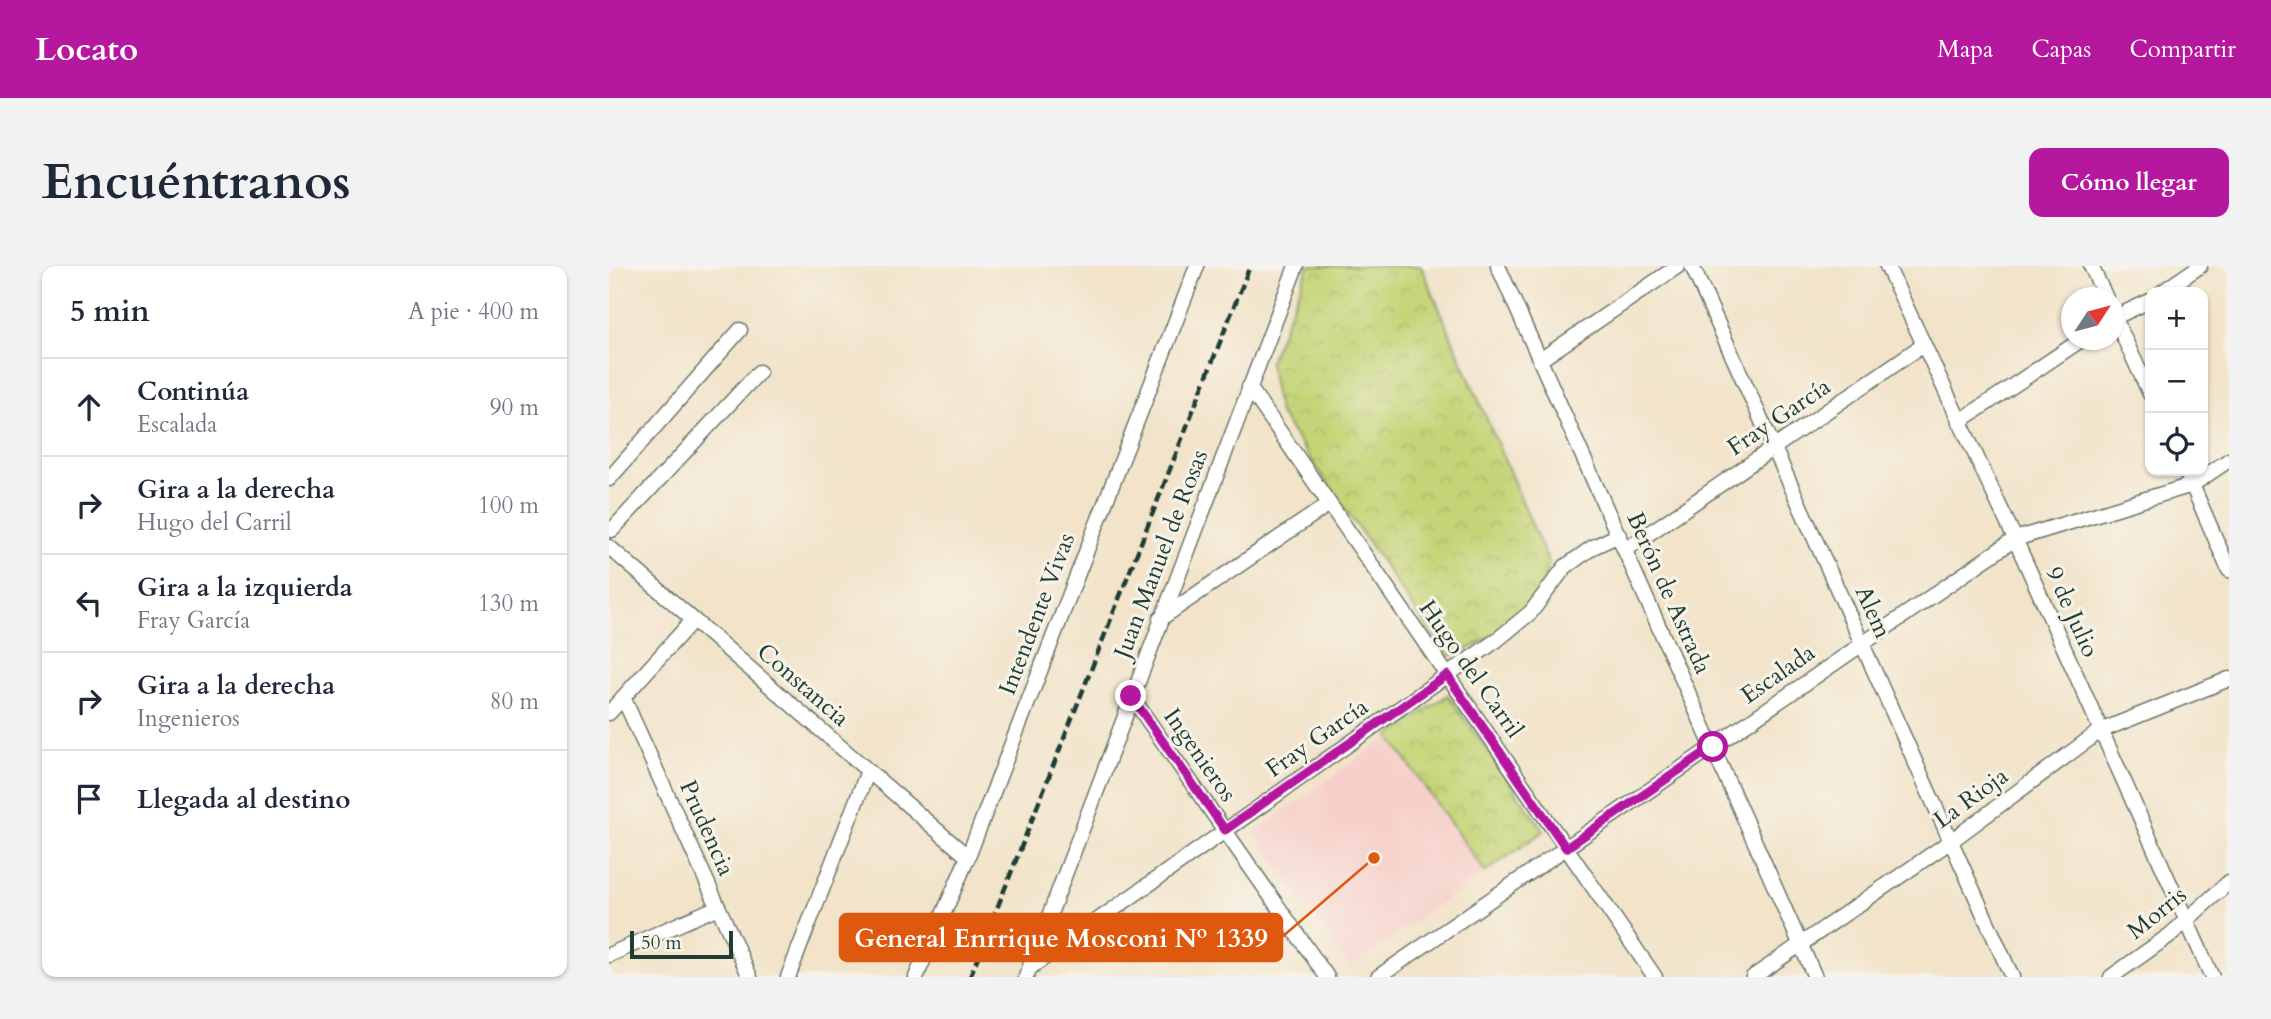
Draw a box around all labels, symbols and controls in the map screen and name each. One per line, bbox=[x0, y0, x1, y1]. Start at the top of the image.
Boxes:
text: Locato bbox=[35, 27, 138, 72]
text: Mapa bbox=[1937, 33, 1993, 66]
text: Capas bbox=[2031, 33, 2091, 66]
text: Compartir bbox=[2129, 33, 2236, 66]
button: Cómo llegar bbox=[2029, 148, 2229, 217]
text: Encuéntranos bbox=[42, 149, 351, 216]
north arrow bbox=[2061, 287, 2124, 350]
map controls bbox=[2145, 287, 2208, 476]
button: + bbox=[2145, 287, 2208, 350]
text: 5 min bbox=[70, 291, 150, 332]
text: A pie · 400 m bbox=[408, 296, 539, 327]
button: − bbox=[2145, 350, 2208, 413]
street label: Fray García bbox=[1721, 370, 1838, 464]
text: Continúa bbox=[137, 374, 249, 409]
icon: ahead bbox=[70, 388, 108, 426]
text: 90 m bbox=[490, 392, 539, 423]
text: Escalada bbox=[137, 409, 217, 440]
button: locate bbox=[2145, 413, 2208, 476]
street label: Juan Manuel de Rosas bbox=[1105, 445, 1216, 666]
text: Gira a la derecha bbox=[137, 472, 335, 507]
icon: right bbox=[70, 486, 108, 524]
text: 100 m bbox=[478, 490, 539, 521]
text: Hugo del Carril bbox=[137, 507, 292, 538]
street label: Berón de Astrada bbox=[1619, 507, 1720, 680]
street label: Intendente Vivas bbox=[991, 528, 1083, 700]
street label: 9 de Julio bbox=[2037, 561, 2107, 663]
text: Gira a la izquierda bbox=[137, 570, 353, 605]
street label: Alem bbox=[1847, 580, 1899, 644]
icon: left bbox=[70, 584, 108, 622]
text: 130 m bbox=[478, 588, 539, 619]
street label: Hugo del Carril bbox=[1411, 593, 1531, 745]
text: Fray García bbox=[137, 605, 250, 636]
street label: Constancia bbox=[750, 636, 857, 735]
street label: Escalada bbox=[1734, 636, 1822, 712]
text: Gira a la derecha bbox=[137, 668, 335, 703]
route end bbox=[1115, 680, 1146, 711]
icon: right bbox=[70, 682, 108, 720]
text: 80 m bbox=[490, 686, 539, 717]
street label: Fray García bbox=[1259, 690, 1375, 785]
street label: Ingenieros bbox=[1156, 702, 1244, 808]
text: Ingenieros bbox=[137, 703, 240, 734]
route start bbox=[1697, 731, 1728, 762]
street label: La Rioja bbox=[1927, 759, 2016, 836]
street label: Prudencia bbox=[671, 775, 743, 882]
icon: arrive bbox=[70, 780, 108, 818]
text: Llegada al destino bbox=[137, 782, 351, 817]
street label: Morris bbox=[2120, 879, 2194, 947]
callout: General Enrrique Mosconi Nº 1339 bbox=[840, 914, 1282, 961]
text: General Enrrique Mosconi Nº 1339 bbox=[854, 921, 1268, 956]
scale bar bbox=[630, 928, 733, 960]
text: 50 m bbox=[641, 930, 682, 956]

